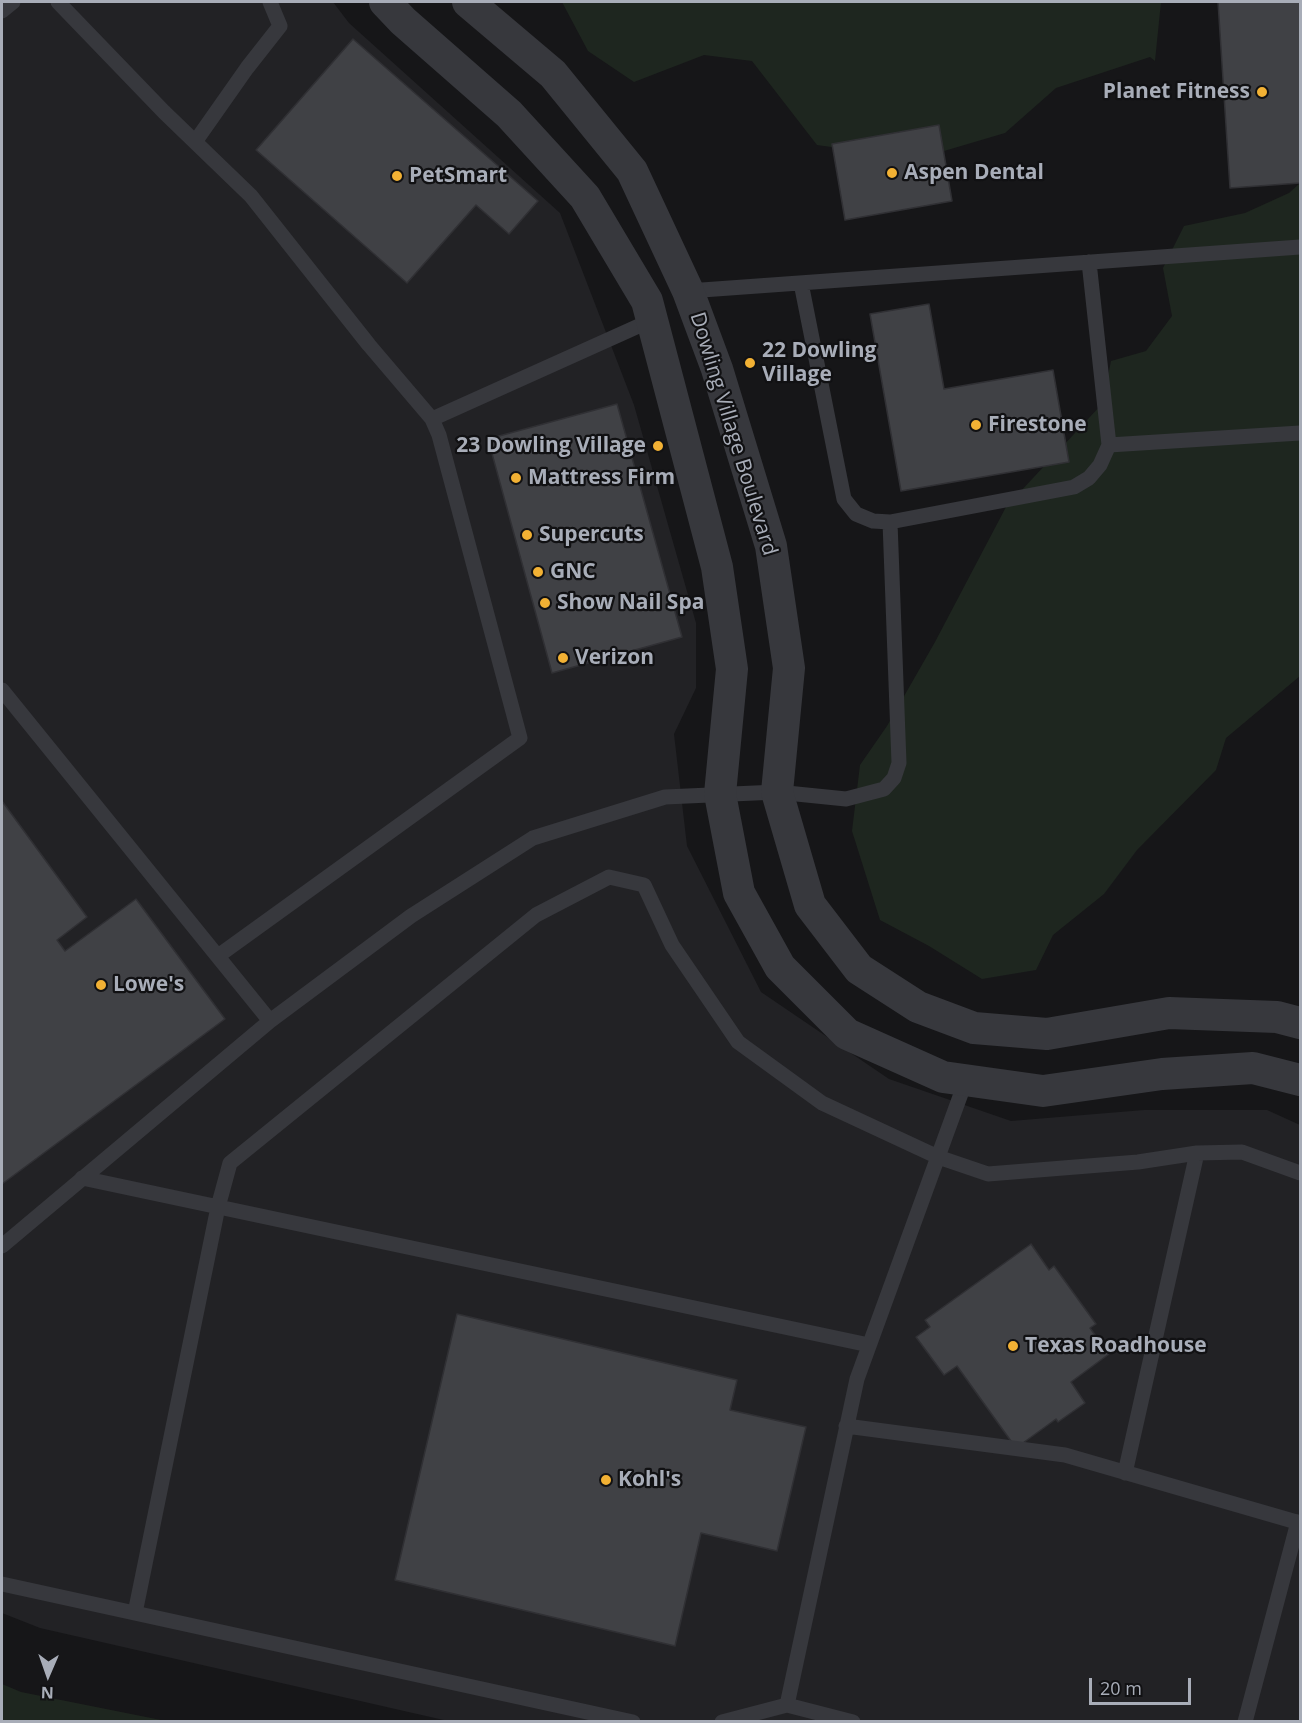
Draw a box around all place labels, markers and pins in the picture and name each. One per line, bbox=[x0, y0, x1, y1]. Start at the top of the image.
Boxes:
place label: Planet Fitness bbox=[1103, 79, 1250, 105]
marker: Planet Fitness bbox=[1255, 85, 1269, 99]
place label: Aspen Dental bbox=[904, 160, 1044, 186]
place label: PetSmart bbox=[409, 163, 507, 189]
marker: Aspen Dental bbox=[885, 166, 899, 180]
marker: PetSmart bbox=[390, 169, 404, 183]
place label: 22 Dowling Village bbox=[762, 338, 876, 388]
marker: 22 Dowling Village bbox=[743, 356, 757, 370]
place label: Firestone bbox=[988, 412, 1087, 438]
marker: Firestone bbox=[969, 418, 983, 432]
place label: 23 Dowling Village bbox=[456, 433, 646, 459]
marker: 23 Dowling Village bbox=[651, 439, 665, 453]
place label: Mattress Firm bbox=[528, 465, 675, 491]
marker: Mattress Firm bbox=[509, 471, 523, 485]
place label: Supercuts bbox=[539, 522, 644, 548]
marker: Supercuts bbox=[520, 528, 534, 542]
place label: GNC bbox=[550, 559, 596, 585]
marker: GNC bbox=[531, 565, 545, 579]
place label: Show Nail Spa bbox=[557, 590, 704, 616]
marker: Show Nail Spa bbox=[538, 596, 552, 610]
place label: Verizon bbox=[575, 645, 654, 671]
marker: Verizon bbox=[556, 651, 570, 665]
place label: Lowe's bbox=[113, 972, 184, 998]
marker: Lowe's bbox=[94, 978, 108, 992]
place label: Texas Roadhouse bbox=[1025, 1333, 1207, 1359]
marker: Texas Roadhouse bbox=[1006, 1339, 1020, 1353]
place label: Kohl's bbox=[618, 1467, 681, 1493]
marker: Kohl's bbox=[599, 1473, 613, 1487]

